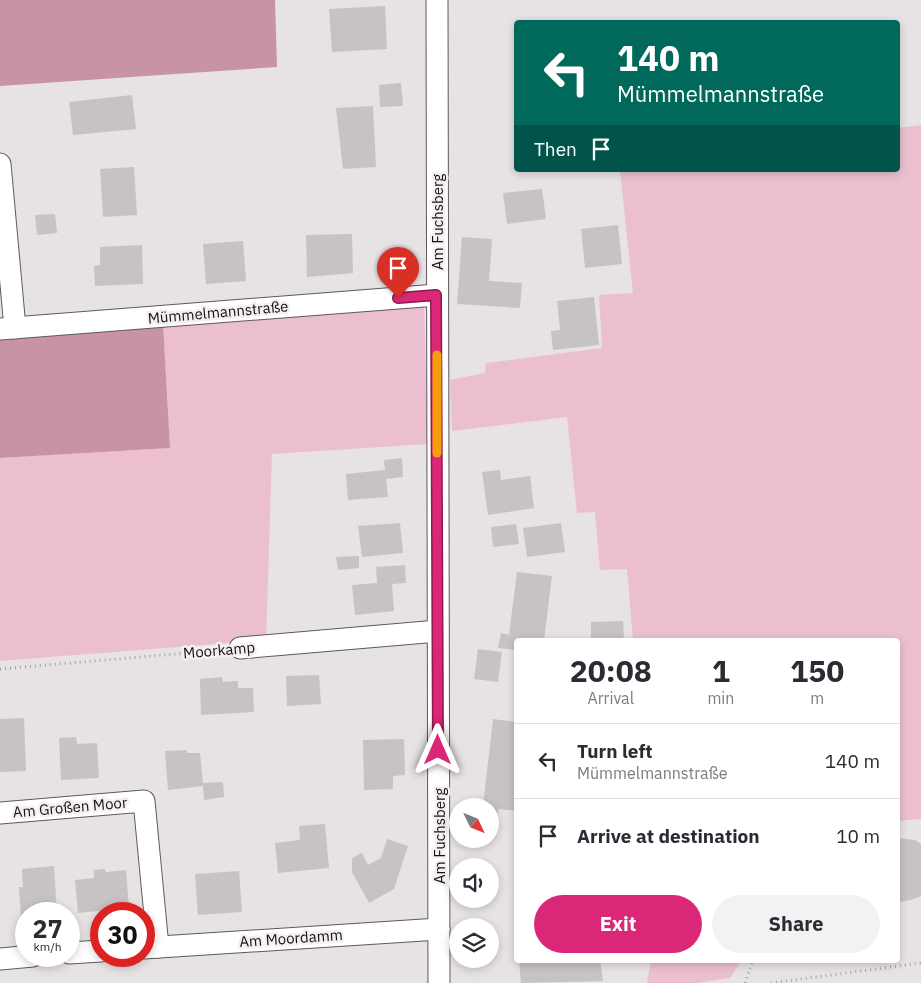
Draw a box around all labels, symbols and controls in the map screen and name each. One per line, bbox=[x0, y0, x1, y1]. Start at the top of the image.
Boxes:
text: 140 m bbox=[617, 35, 720, 81]
icon: left bbox=[534, 40, 599, 105]
text: Mümmelmannstraße bbox=[617, 79, 824, 108]
icon: arrive bbox=[587, 135, 615, 163]
text: Then bbox=[534, 137, 577, 161]
street label: Am Fuchsberg bbox=[428, 174, 447, 270]
pin bbox=[377, 247, 419, 298]
icon: arrive bbox=[384, 254, 412, 282]
street label: Mümmelmannstraße bbox=[147, 296, 289, 328]
street label: Moorkamp bbox=[182, 637, 256, 663]
text: 20:08 bbox=[570, 651, 652, 690]
text: 1 bbox=[712, 651, 730, 690]
text: 150 bbox=[790, 651, 844, 690]
text: Arrival bbox=[587, 688, 634, 708]
text: min bbox=[707, 688, 734, 708]
text: m bbox=[810, 688, 824, 708]
position arrow bbox=[411, 723, 463, 775]
text: Turn left bbox=[577, 739, 653, 763]
icon: left bbox=[534, 747, 562, 775]
text: 140 m bbox=[825, 749, 880, 773]
text: Mümmelmannstraße bbox=[577, 763, 728, 783]
street label: Am Fuchsberg bbox=[430, 788, 449, 884]
street label: Am Großen Moor bbox=[12, 792, 129, 821]
north arrow bbox=[449, 798, 499, 848]
map controls bbox=[449, 798, 499, 968]
icon: arrive bbox=[534, 822, 562, 850]
text: Arrive at destination bbox=[577, 824, 760, 848]
text: 10 m bbox=[836, 824, 880, 848]
button: sound bbox=[449, 858, 499, 908]
button: Exit bbox=[534, 895, 702, 953]
button: Share bbox=[712, 895, 880, 953]
speed limit sign: 30 bbox=[90, 902, 155, 967]
text: 27 bbox=[32, 912, 63, 945]
button: layers bbox=[449, 918, 499, 968]
street label: Am Moordamm bbox=[239, 925, 343, 951]
text: km/h bbox=[33, 939, 62, 954]

